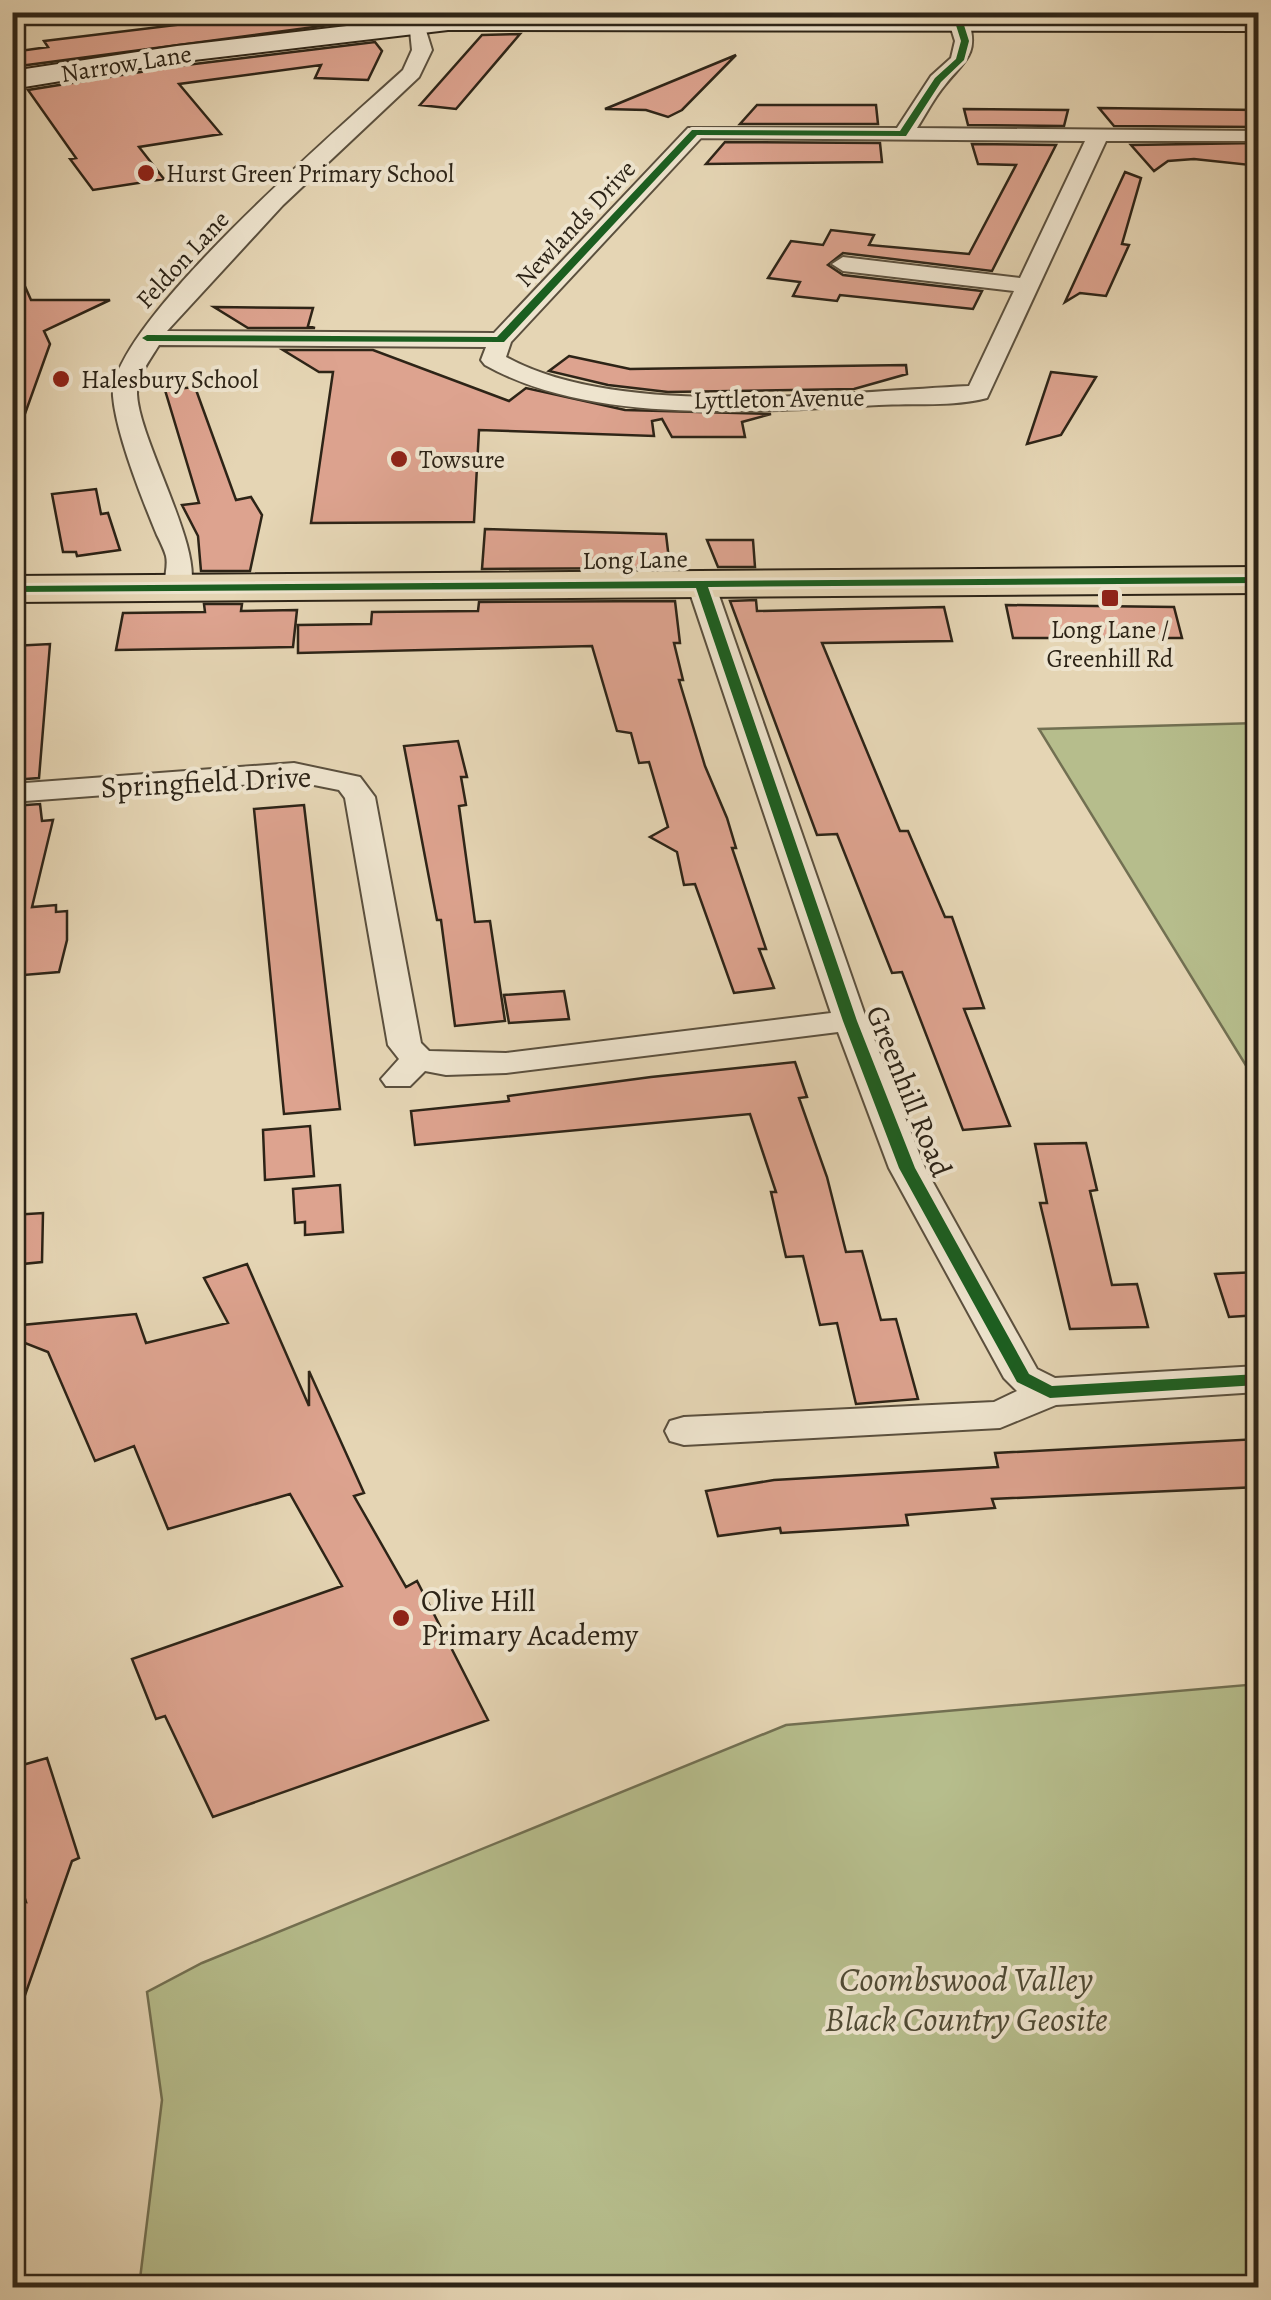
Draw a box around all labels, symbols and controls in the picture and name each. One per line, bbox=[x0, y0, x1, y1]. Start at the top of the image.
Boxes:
street label: Narrow Lane bbox=[58, 37, 194, 91]
street label: Newlands Drive bbox=[508, 153, 644, 295]
place label: Hurst Green Primary School bbox=[166, 157, 454, 191]
marker: Hurst Green Primary School bbox=[135, 162, 157, 184]
street label: Feldon Lane bbox=[128, 203, 237, 316]
place label: Halesbury School bbox=[81, 363, 258, 397]
marker: Halesbury School bbox=[50, 368, 72, 390]
street label: Lyttleton Avenue bbox=[693, 381, 865, 417]
place label: Towsure bbox=[419, 443, 505, 477]
marker: Towsure bbox=[388, 448, 410, 470]
street label: Long Lane bbox=[582, 542, 688, 578]
marker: Long Lane / Greenhill Rd bbox=[1099, 587, 1121, 609]
place label: Long Lane / Greenhill Rd bbox=[1046, 613, 1174, 676]
street label: Springfield Drive bbox=[100, 757, 312, 807]
street label: Greenhill Road bbox=[856, 999, 962, 1183]
place label: Olive Hill Primary Academy bbox=[421, 1581, 639, 1655]
marker: Olive Hill Primary Academy bbox=[390, 1607, 412, 1629]
park label: Coombswood Valley Black Country Geosite bbox=[824, 1955, 1108, 2043]

